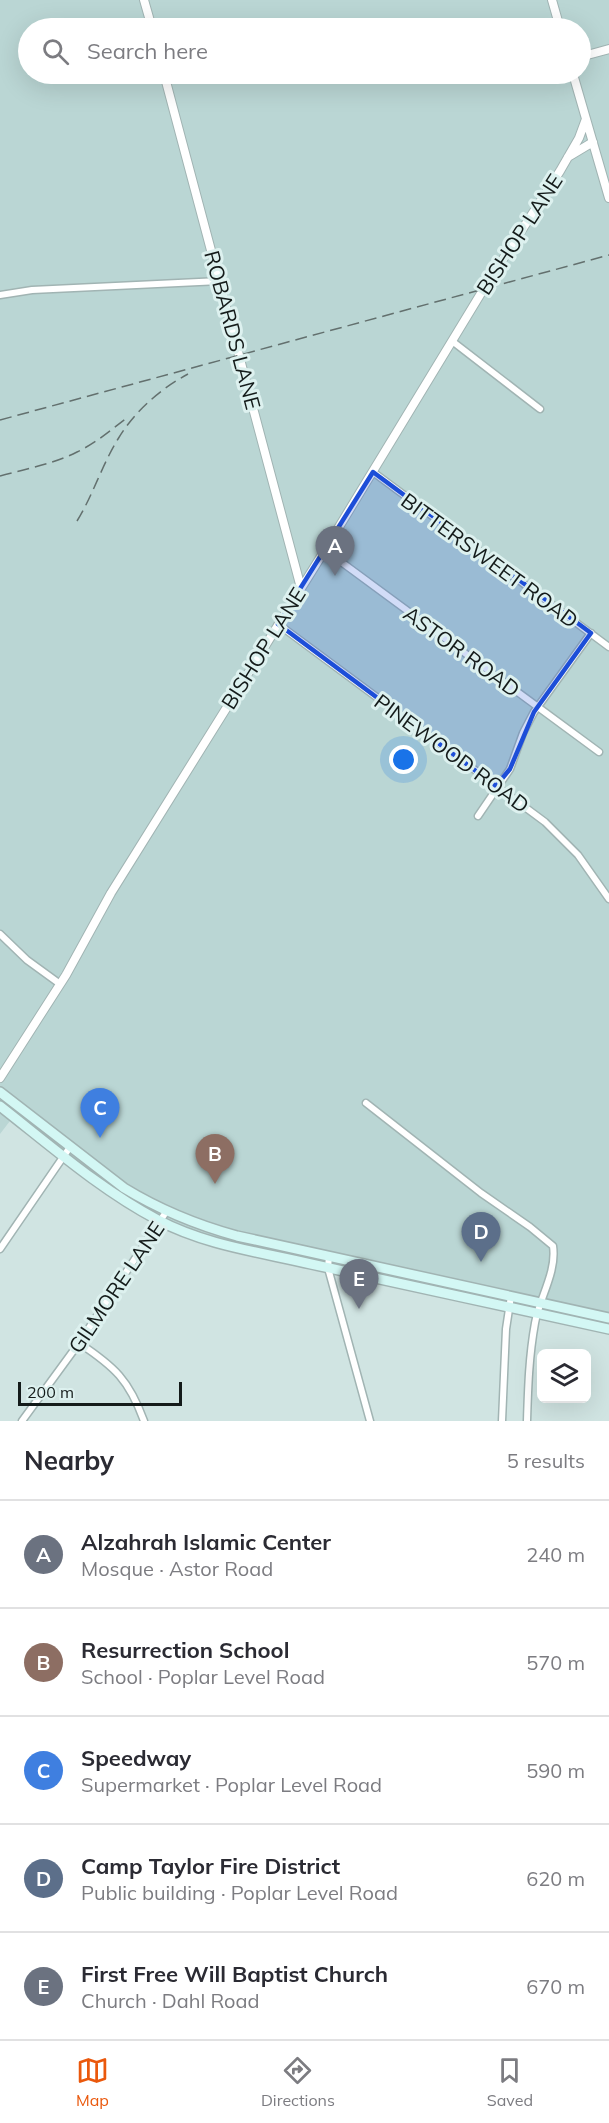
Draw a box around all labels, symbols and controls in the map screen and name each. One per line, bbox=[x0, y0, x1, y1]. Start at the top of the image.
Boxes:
search box bbox=[18, 18, 591, 84]
icon: search bbox=[39, 35, 72, 68]
text: Search here bbox=[87, 37, 208, 65]
street label: BISHOP LANE bbox=[470, 169, 568, 299]
street label: ROBARDS LANE bbox=[199, 248, 267, 412]
street label: BITTERSWEET ROAD bbox=[396, 487, 584, 633]
pin: A bbox=[316, 526, 354, 576]
street label: BISHOP LANE bbox=[215, 582, 311, 714]
street label: ASTOR ROAD bbox=[399, 600, 525, 702]
street label: PINEWOOD ROAD bbox=[369, 688, 535, 818]
your location bbox=[389, 745, 418, 774]
pin: C bbox=[80, 1088, 120, 1138]
pin: B bbox=[196, 1134, 234, 1184]
pin: D bbox=[462, 1212, 500, 1262]
street label: GILMORE LANE bbox=[62, 1216, 170, 1358]
pin: E bbox=[340, 1260, 378, 1309]
map controls bbox=[537, 1349, 591, 1403]
button: layers bbox=[537, 1349, 591, 1403]
scale bar bbox=[18, 1379, 182, 1406]
text: 200 m bbox=[27, 1382, 74, 1402]
text: Nearby bbox=[24, 1444, 114, 1477]
text: 5 results bbox=[507, 1448, 585, 1473]
text: Alzahrah Islamic Center bbox=[81, 1528, 331, 1556]
text: A bbox=[36, 1542, 51, 1567]
text: 240 m bbox=[526, 1542, 585, 1567]
text: Mosque · Astor Road bbox=[81, 1556, 273, 1581]
text: Resurrection School bbox=[81, 1636, 289, 1664]
text: B bbox=[37, 1650, 50, 1675]
text: 570 m bbox=[526, 1650, 585, 1675]
text: School · Poplar Level Road bbox=[81, 1664, 325, 1689]
text: Speedway bbox=[81, 1744, 191, 1772]
text: C bbox=[37, 1758, 50, 1783]
text: 590 m bbox=[526, 1758, 585, 1783]
text: Supermarket · Poplar Level Road bbox=[81, 1772, 382, 1797]
text: Camp Taylor Fire District bbox=[81, 1852, 340, 1880]
text: D bbox=[36, 1866, 51, 1891]
text: 620 m bbox=[526, 1866, 585, 1891]
text: Public building · Poplar Level Road bbox=[81, 1880, 398, 1905]
text: First Free Will Baptist Church bbox=[81, 1960, 388, 1988]
text: E bbox=[38, 1974, 49, 1999]
text: 670 m bbox=[526, 1974, 585, 1999]
text: Church · Dahl Road bbox=[81, 1988, 259, 2013]
tab: Map bbox=[76, 2054, 109, 2110]
tab: Directions bbox=[261, 2054, 335, 2110]
tab: Saved bbox=[487, 2054, 533, 2110]

